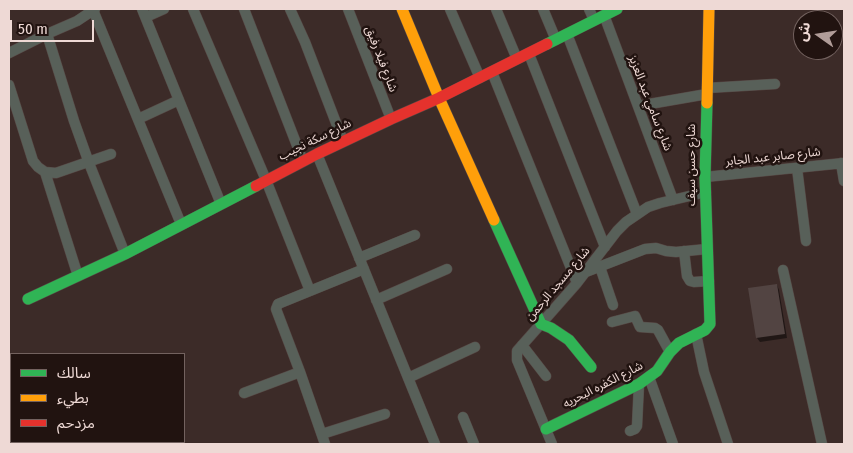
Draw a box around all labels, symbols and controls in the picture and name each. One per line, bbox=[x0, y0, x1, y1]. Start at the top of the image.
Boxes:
scale bar bbox=[12, 10, 96, 42]
north arrow bbox=[793, 10, 843, 60]
text: 50 m bbox=[18, 20, 48, 38]
text: ش bbox=[793, 20, 814, 43]
street label: شارع فيلا رفيق bbox=[362, 24, 400, 94]
street label: شارع سامي عبد العزيز bbox=[625, 53, 675, 153]
street label: شارع سكة نجيب bbox=[276, 116, 354, 164]
street label: شارع حسن سيف bbox=[685, 124, 699, 206]
street label: شارع صابر عبد الجابر bbox=[725, 145, 821, 169]
street label: شارع مسجد الرحمن bbox=[523, 244, 593, 324]
legend bbox=[10, 353, 185, 443]
street label: شارع الكفره البحريه bbox=[561, 359, 645, 411]
text: سالك bbox=[57, 364, 91, 382]
text: بطيء bbox=[57, 389, 89, 407]
text: مزدحم bbox=[57, 414, 95, 432]

